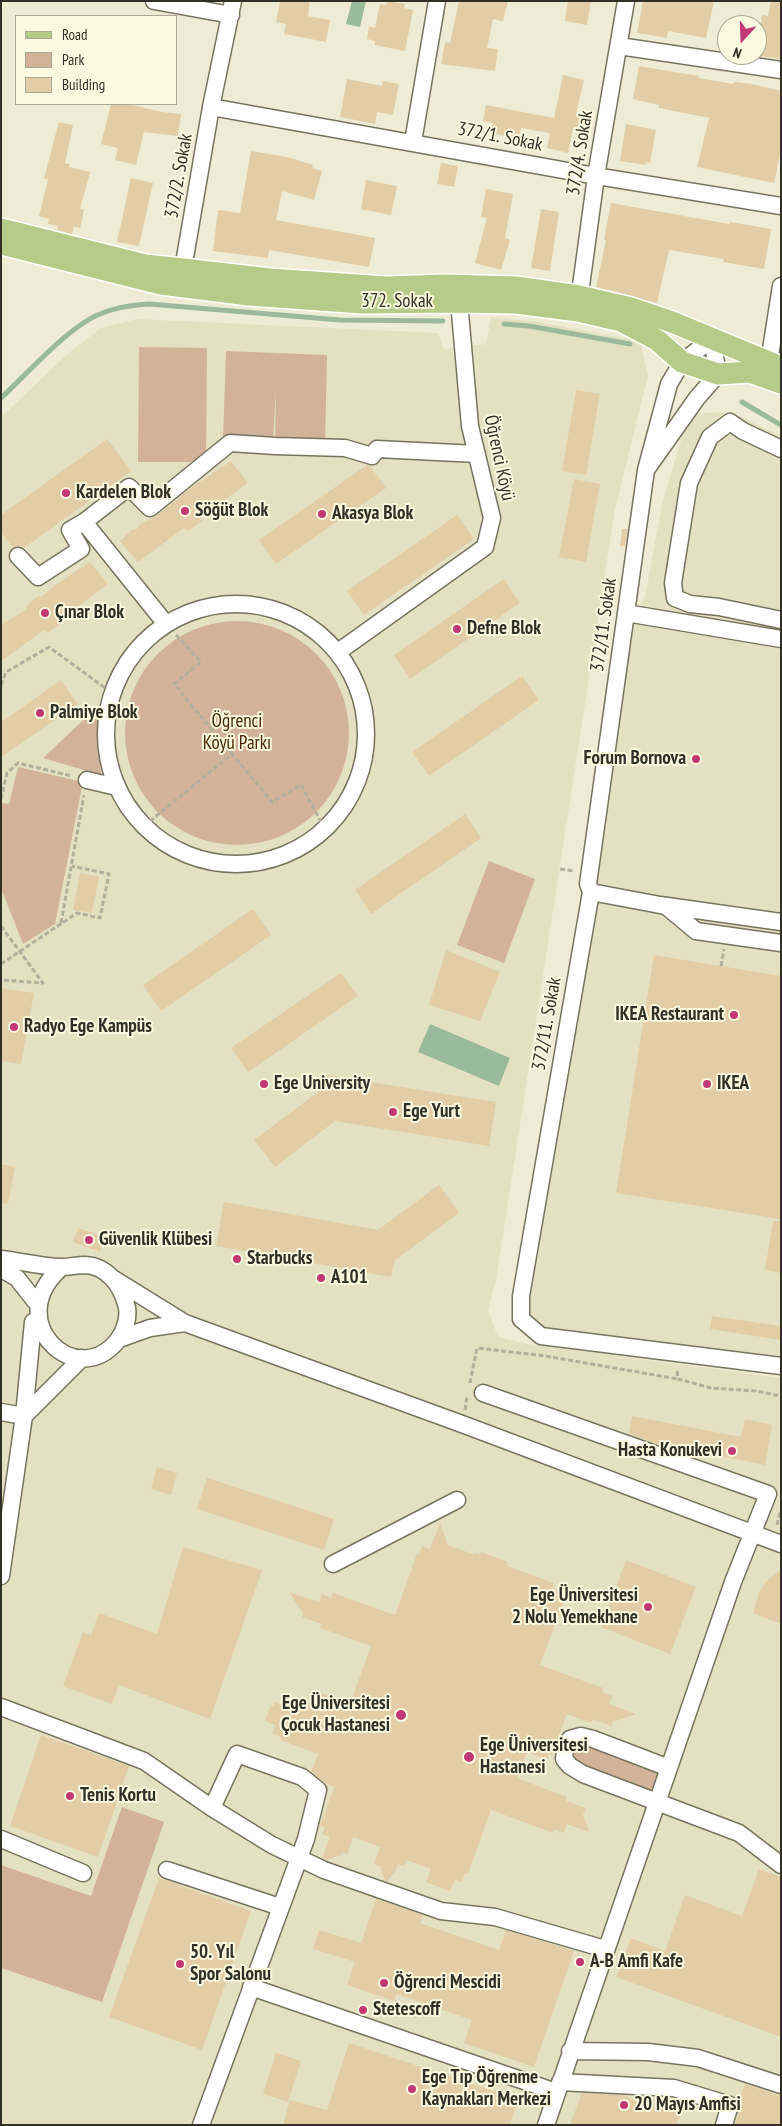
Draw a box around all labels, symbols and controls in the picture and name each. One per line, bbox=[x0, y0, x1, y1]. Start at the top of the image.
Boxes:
legend bbox=[15, 15, 178, 105]
north arrow bbox=[717, 15, 767, 65]
text: Road bbox=[62, 25, 88, 44]
text: N bbox=[731, 43, 744, 63]
text: Park bbox=[62, 50, 84, 69]
text: Building bbox=[62, 75, 105, 94]
street label: 372/4. Sokak bbox=[562, 109, 598, 197]
street label: 372/1. Sokak bbox=[456, 118, 544, 156]
street label: 372/2. Sokak bbox=[160, 132, 198, 220]
street label: 372. Sokak bbox=[361, 291, 433, 313]
street label: Öğrenci Köyü bbox=[479, 413, 519, 503]
place label: Kardelen Blok bbox=[76, 482, 171, 504]
marker: Kardelen Blok bbox=[60, 487, 72, 499]
place label: Söğüt Blok bbox=[195, 500, 268, 522]
place label: Akasya Blok bbox=[332, 503, 413, 525]
marker: Söğüt Blok bbox=[179, 505, 191, 517]
marker: Akasya Blok bbox=[316, 508, 328, 520]
street label: 372/11. Sokak bbox=[586, 577, 622, 673]
place label: Çınar Blok bbox=[55, 602, 124, 624]
marker: Çınar Blok bbox=[39, 607, 51, 619]
place label: Defne Blok bbox=[467, 618, 541, 640]
marker: Defne Blok bbox=[451, 623, 463, 635]
place label: Palmiye Blok bbox=[50, 702, 138, 724]
marker: Palmiye Blok bbox=[34, 707, 46, 719]
park label: Öğrenci Köyü Parkı bbox=[203, 711, 271, 755]
place label: Forum Bornova bbox=[583, 748, 686, 770]
marker: Forum Bornova bbox=[690, 753, 702, 765]
street label: 372/11. Sokak bbox=[528, 976, 566, 1072]
place label: IKEA Restaurant bbox=[615, 1004, 724, 1026]
marker: IKEA Restaurant bbox=[728, 1009, 740, 1021]
place label: Radyo Ege Kampüs bbox=[24, 1016, 152, 1038]
marker: Radyo Ege Kampüs bbox=[8, 1021, 20, 1033]
place label: Ege University bbox=[274, 1073, 370, 1095]
place label: IKEA bbox=[717, 1073, 749, 1095]
marker: Ege University bbox=[258, 1078, 270, 1090]
marker: IKEA bbox=[701, 1078, 713, 1090]
place label: Ege Yurt bbox=[403, 1101, 460, 1123]
marker: Ege Yurt bbox=[387, 1106, 399, 1118]
place label: Güvenlik Klübesi bbox=[99, 1229, 212, 1251]
marker: Güvenlik Klübesi bbox=[83, 1234, 95, 1246]
place label: Starbucks bbox=[247, 1248, 312, 1270]
marker: Starbucks bbox=[231, 1253, 243, 1265]
place label: A101 bbox=[331, 1267, 368, 1289]
marker: A101 bbox=[315, 1272, 327, 1284]
place label: Hasta Konukevi bbox=[618, 1440, 722, 1462]
marker: Hasta Konukevi bbox=[726, 1445, 738, 1457]
place label: Ege Üniversitesi 2 Nolu Yemekhane bbox=[512, 1585, 638, 1629]
marker: Ege Üniversitesi 2 Nolu Yemekhane bbox=[642, 1601, 654, 1613]
place label: Ege Üniversitesi Çocuk Hastanesi bbox=[281, 1693, 390, 1737]
marker: Ege Üniversitesi Çocuk Hastanesi bbox=[394, 1708, 408, 1722]
place label: Ege Üniversitesi Hastanesi bbox=[480, 1735, 588, 1779]
marker: Ege Üniversitesi Hastanesi bbox=[462, 1750, 476, 1764]
place label: Tenis Kortu bbox=[80, 1785, 156, 1807]
marker: Tenis Kortu bbox=[64, 1790, 76, 1802]
place label: 50. Yıl Spor Salonu bbox=[190, 1942, 271, 1986]
place label: A-B Amfi Kafe bbox=[590, 1951, 683, 1973]
marker: A-B Amfi Kafe bbox=[574, 1956, 586, 1968]
marker: 50. Yıl Spor Salonu bbox=[174, 1958, 186, 1970]
place label: Öğrenci Mescidi bbox=[394, 1972, 501, 1994]
marker: Öğrenci Mescidi bbox=[378, 1977, 390, 1989]
place label: Stetescoff bbox=[373, 1999, 440, 2021]
marker: Stetescoff bbox=[357, 2004, 369, 2016]
place label: Ege Tıp Öğrenme Kaynakları Merkezi bbox=[422, 2067, 551, 2111]
marker: Ege Tıp Öğrenme Kaynakları Merkezi bbox=[406, 2083, 418, 2095]
place label: 20 Mayıs Amfisi bbox=[634, 2094, 741, 2116]
marker: 20 Mayıs Amfisi bbox=[618, 2099, 630, 2111]

